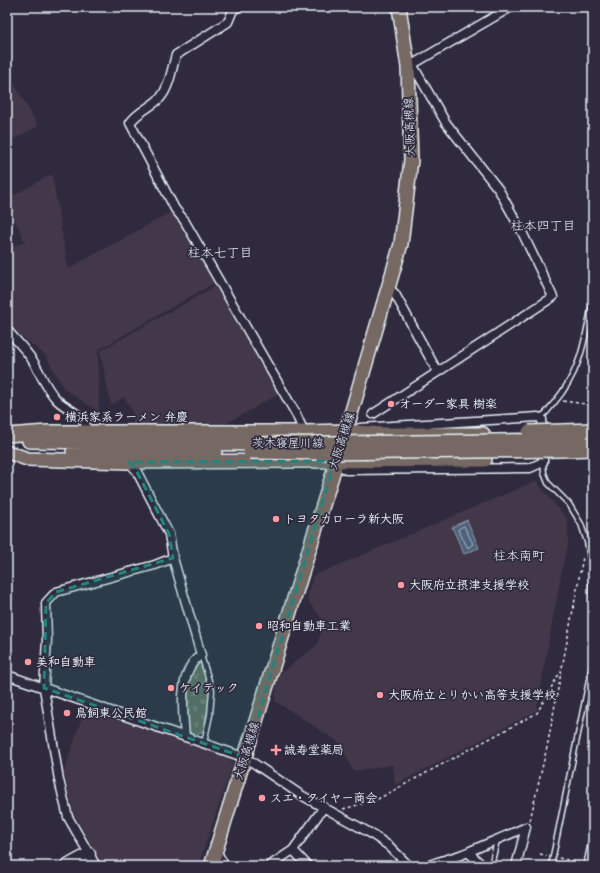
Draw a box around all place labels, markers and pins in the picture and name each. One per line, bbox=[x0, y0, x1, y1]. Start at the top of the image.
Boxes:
place label: オーダー家具 樹楽 bbox=[399, 397, 497, 412]
marker: オーダー家具 樹楽 bbox=[386, 399, 396, 409]
place label: 横浜家系ラーメン 弁慶 bbox=[65, 410, 188, 425]
marker: 横浜家系ラーメン 弁慶 bbox=[52, 412, 62, 422]
place label: トヨタカローラ新大阪 bbox=[284, 512, 404, 527]
marker: トヨタカローラ新大阪 bbox=[271, 514, 281, 524]
place label: 大阪府立摂津支援学校 bbox=[409, 578, 529, 593]
marker: 大阪府立摂津支援学校 bbox=[396, 580, 406, 590]
place label: 昭和自動車工業 bbox=[267, 619, 351, 634]
marker: 昭和自動車工業 bbox=[254, 621, 264, 631]
place label: 美和自動車 bbox=[36, 655, 96, 670]
marker: 美和自動車 bbox=[23, 657, 33, 667]
place label: ケイテック bbox=[179, 681, 239, 696]
marker: ケイテック bbox=[166, 683, 176, 693]
place label: 大阪府立とりかい高等支援学校 bbox=[388, 688, 556, 703]
marker: 大阪府立とりかい高等支援学校 bbox=[375, 690, 385, 700]
place label: 鳥飼東公民館 bbox=[75, 706, 147, 721]
marker: 鳥飼東公民館 bbox=[62, 708, 72, 718]
place label: 誠寿堂薬局 bbox=[284, 743, 344, 758]
marker: 誠寿堂薬局 bbox=[271, 745, 281, 755]
place label: スエ・タイヤー商会 bbox=[270, 791, 378, 806]
marker: スエ・タイヤー商会 bbox=[257, 793, 267, 803]

